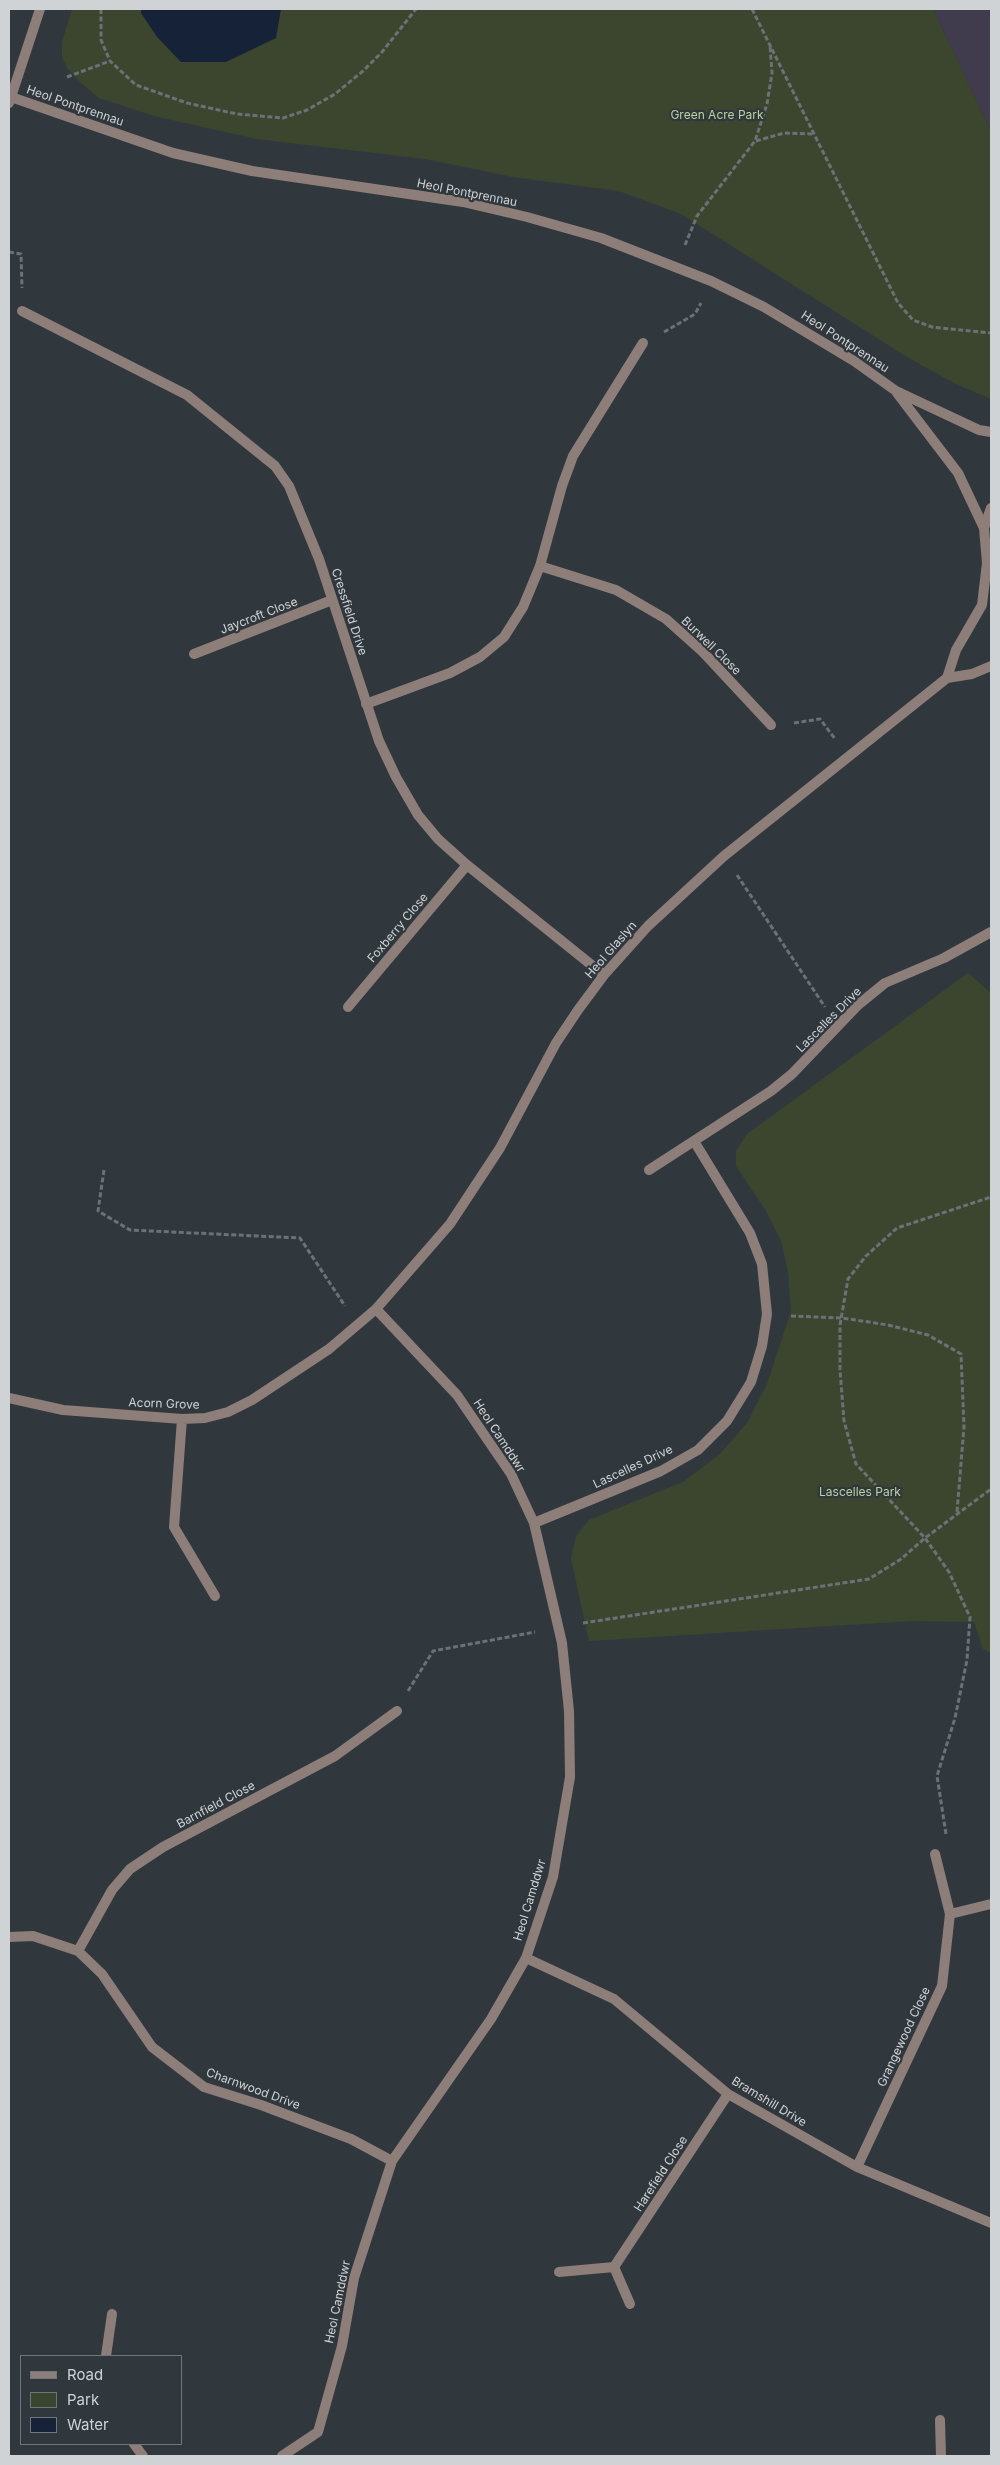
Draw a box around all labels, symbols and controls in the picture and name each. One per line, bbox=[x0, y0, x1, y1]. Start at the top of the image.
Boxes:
street label: Heol Pontprennau bbox=[24, 83, 126, 129]
park label: Green Acre Park bbox=[670, 108, 764, 122]
street label: Heol Pontprennau bbox=[416, 176, 518, 210]
street label: Heol Pontprennau bbox=[798, 308, 892, 376]
street label: Cressfield Drive bbox=[328, 567, 370, 657]
street label: Jaycroft Close bbox=[218, 595, 300, 637]
street label: Burwell Close bbox=[678, 614, 744, 678]
street label: Foxberry Close bbox=[365, 890, 431, 966]
street label: Heol Glaslyn bbox=[582, 918, 640, 982]
street label: Lascelles Drive bbox=[794, 985, 864, 1055]
street label: Acorn Grove bbox=[128, 1396, 200, 1412]
street label: Heol Camddwr bbox=[470, 1397, 528, 1475]
street label: Lascelles Drive bbox=[591, 1442, 675, 1492]
park label: Lascelles Park bbox=[819, 1485, 901, 1499]
street label: Barnfield Close bbox=[174, 1778, 258, 1832]
street label: Heol Camddwr bbox=[511, 1858, 549, 1942]
street label: Grangewood Close bbox=[875, 1985, 933, 2089]
street label: Charnwood Drive bbox=[204, 2065, 302, 2113]
street label: Bramshill Drive bbox=[729, 2074, 809, 2130]
street label: Harefield Close bbox=[631, 2134, 691, 2214]
street label: Heol Camddwr bbox=[322, 2259, 354, 2345]
legend bbox=[20, 2355, 182, 2445]
text: Road bbox=[67, 2365, 103, 2384]
text: Park bbox=[67, 2390, 99, 2409]
text: Water bbox=[67, 2415, 109, 2434]

